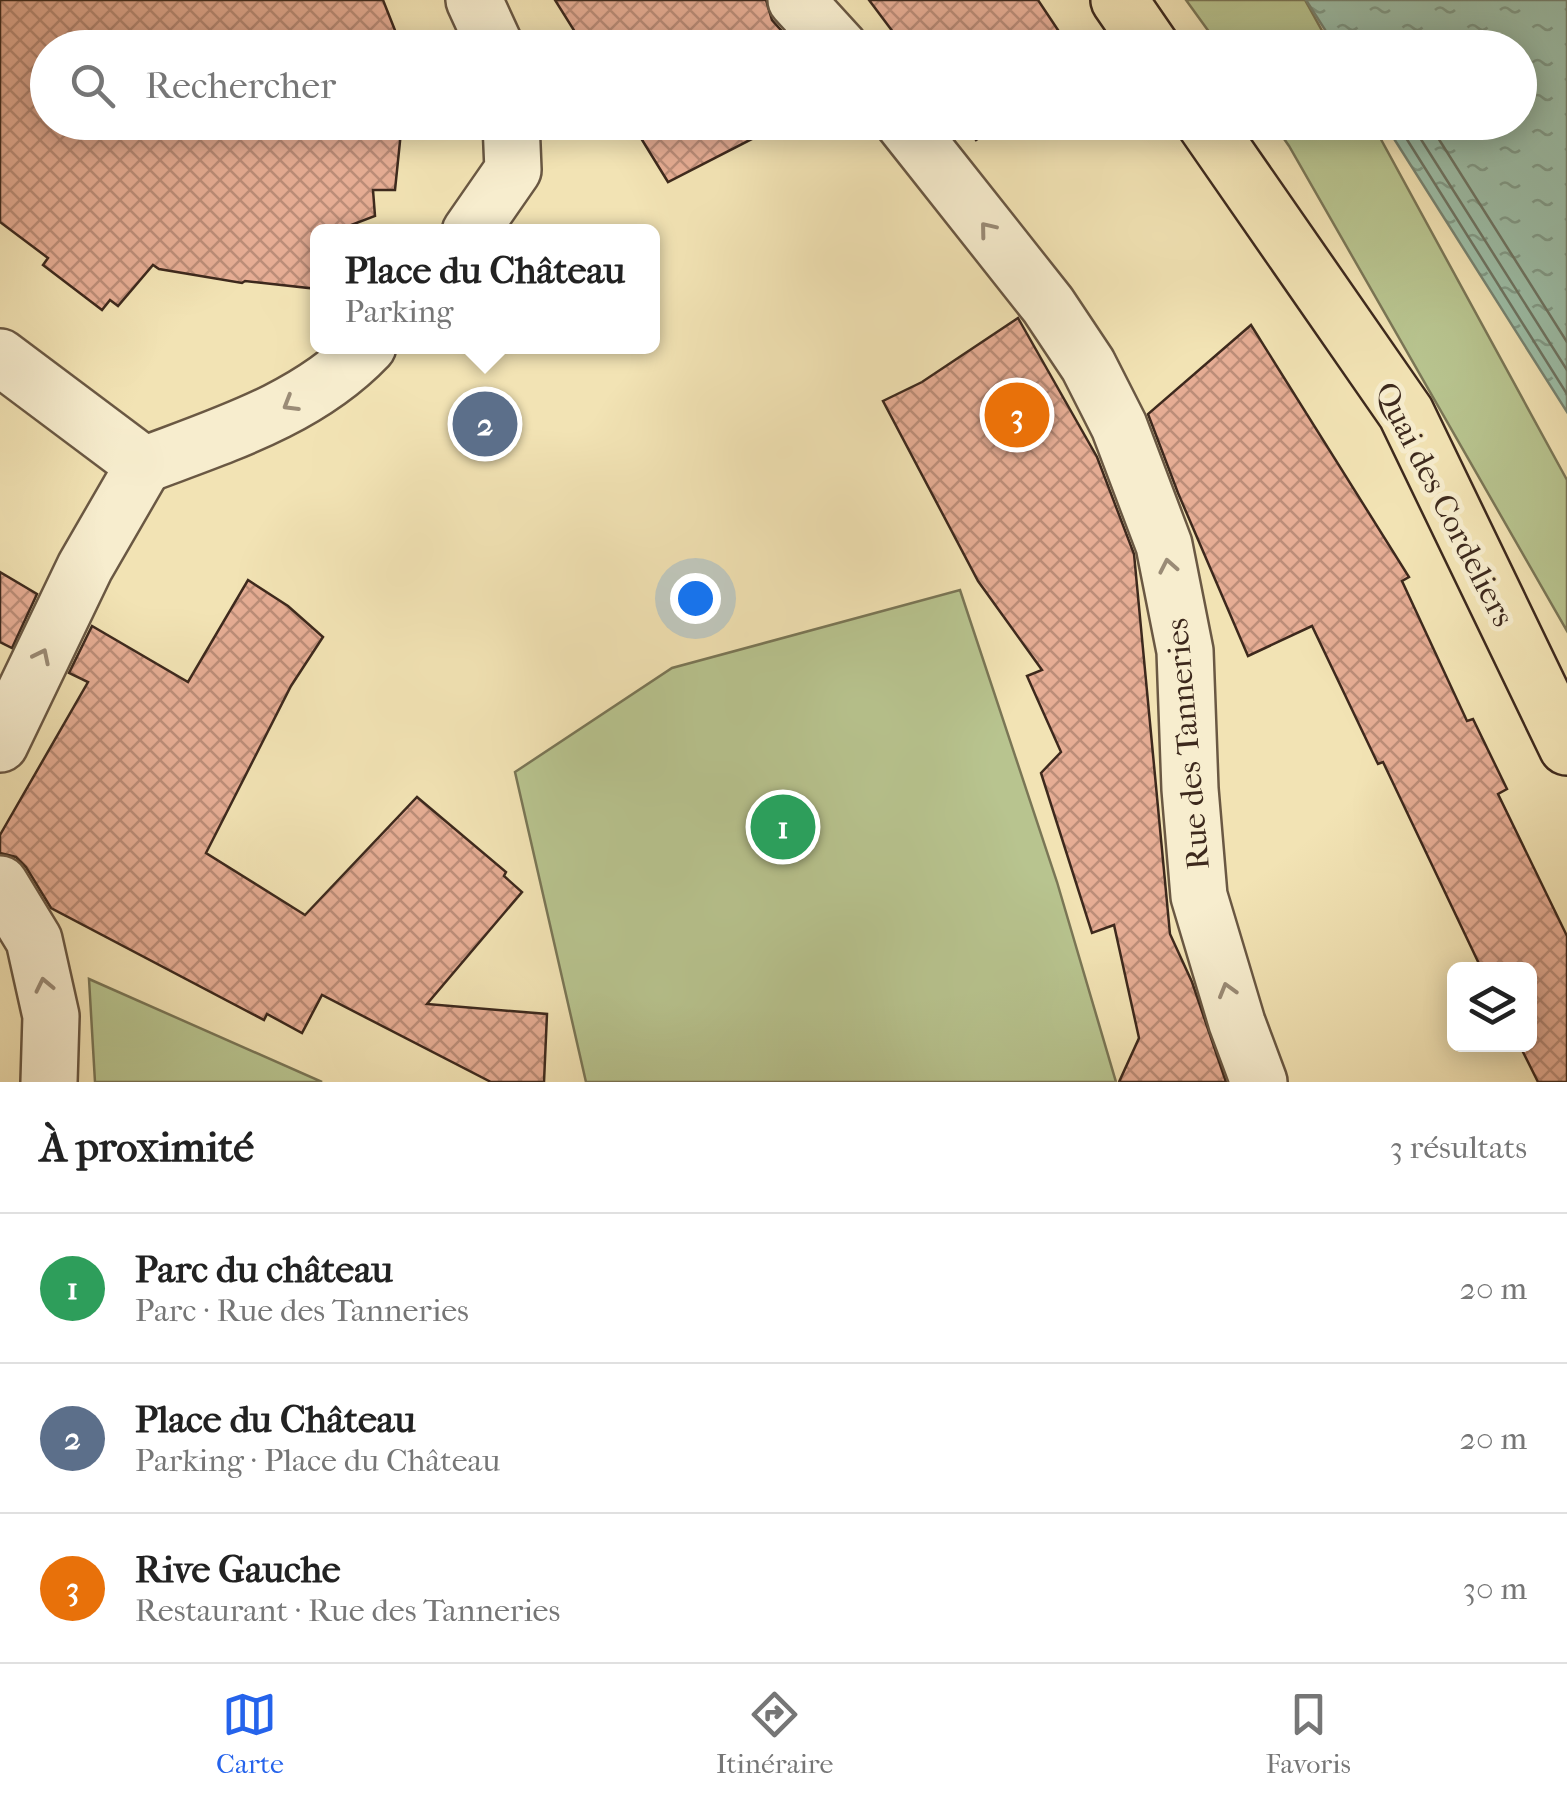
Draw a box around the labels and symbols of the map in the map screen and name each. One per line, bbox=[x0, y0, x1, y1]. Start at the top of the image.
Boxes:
one-way arrow bbox=[982, 222, 999, 240]
street label: Quai des Cordeliers bbox=[1367, 376, 1522, 632]
pin: 3 bbox=[984, 378, 1050, 452]
pin: 2 bbox=[452, 386, 518, 462]
one-way arrow bbox=[283, 392, 301, 411]
one-way arrow bbox=[1159, 558, 1180, 575]
your location bbox=[670, 573, 721, 624]
street label: Rue des Tanneries bbox=[1158, 617, 1217, 871]
one-way arrow bbox=[30, 649, 49, 667]
pin: 1 bbox=[750, 790, 816, 864]
one-way arrow bbox=[35, 977, 56, 994]
one-way arrow bbox=[1218, 982, 1239, 999]

